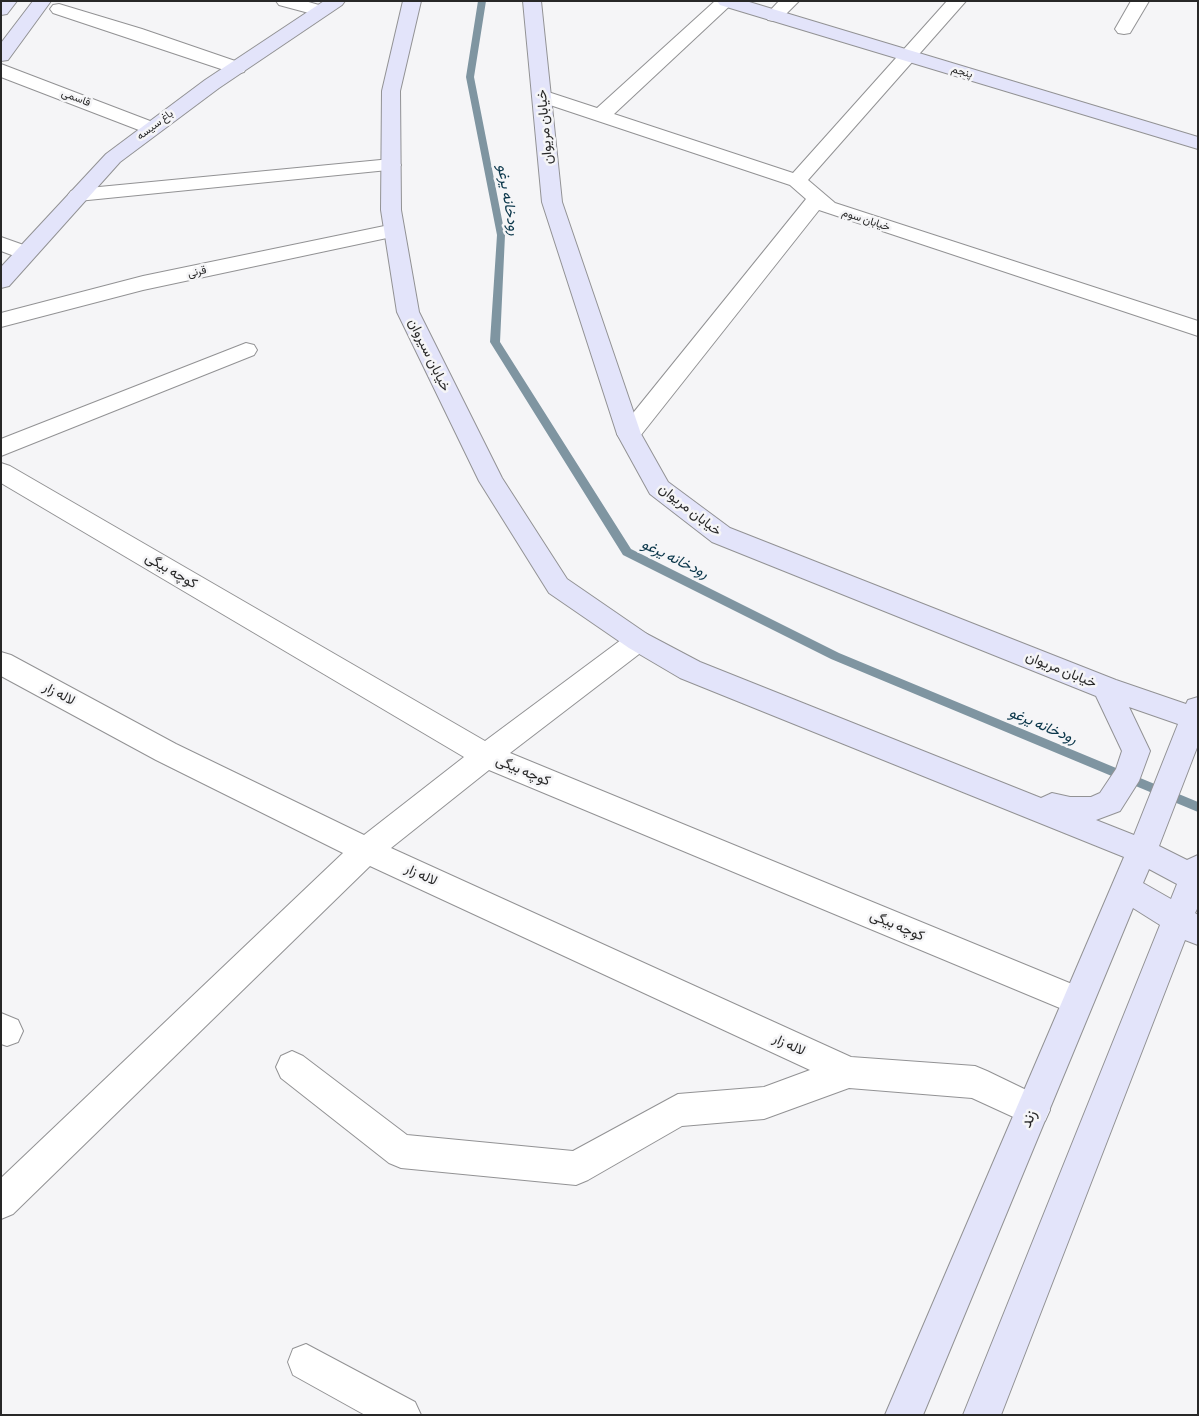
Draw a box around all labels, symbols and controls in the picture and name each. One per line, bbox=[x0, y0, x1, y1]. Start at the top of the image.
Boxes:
street label: پنجم bbox=[950, 63, 974, 81]
street label: قاسمی bbox=[60, 86, 92, 110]
street label: خیابان مریوان bbox=[533, 89, 557, 165]
street label: باغ سیسه bbox=[134, 107, 176, 143]
water label: رودخانه یرغو bbox=[493, 163, 523, 237]
street label: خیابان سوم bbox=[840, 206, 892, 234]
street label: قرنی bbox=[186, 264, 208, 280]
street label: خیابان سیروان bbox=[404, 316, 454, 394]
street label: خیابان مریوان bbox=[655, 480, 725, 540]
water label: رودخانه یرغو bbox=[639, 535, 711, 583]
street label: کوچه بیگی bbox=[142, 549, 200, 593]
street label: خیابان مریوان bbox=[1023, 648, 1099, 692]
street label: لاله زار bbox=[40, 679, 78, 709]
water label: رودخانه یرغو bbox=[1006, 704, 1080, 748]
street label: کوچه بیگی bbox=[493, 752, 553, 790]
street label: لاله زار bbox=[402, 860, 440, 890]
street label: کوچه بیگی bbox=[867, 907, 927, 945]
street label: لاله زار bbox=[770, 1030, 808, 1060]
street label: زند bbox=[1017, 1107, 1041, 1131]

